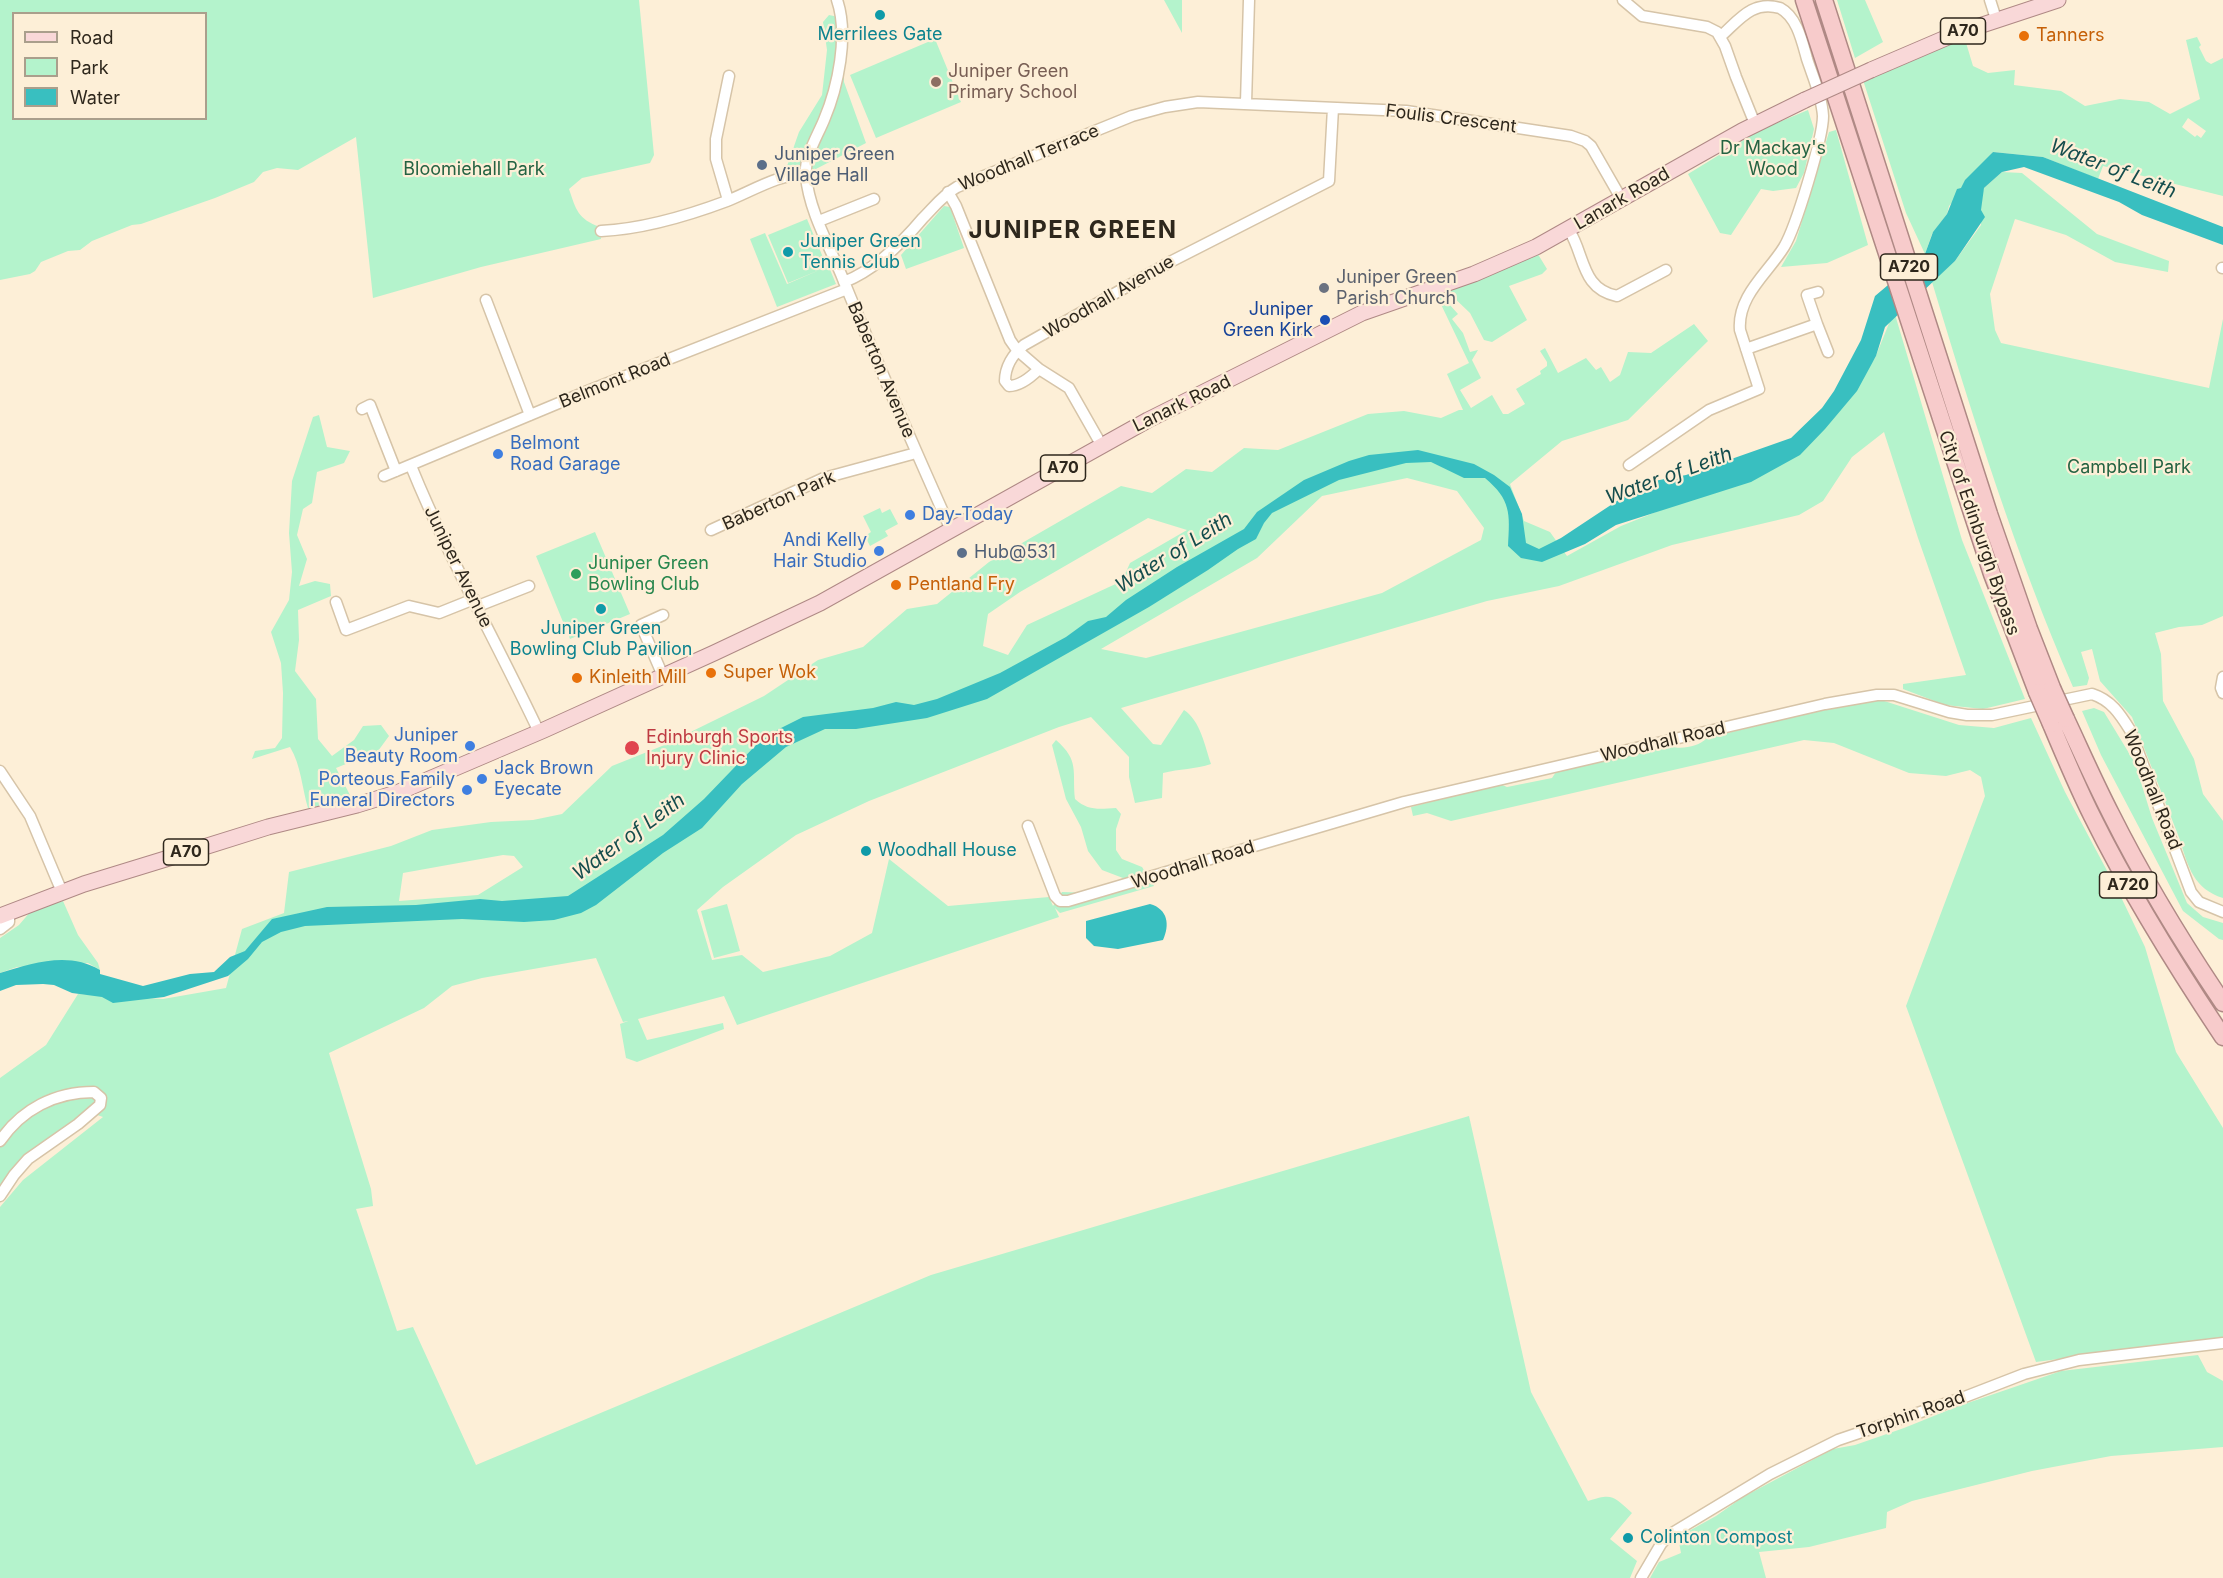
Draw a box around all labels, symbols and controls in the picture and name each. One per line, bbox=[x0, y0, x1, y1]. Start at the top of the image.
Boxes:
marker: Merrilees Gate bbox=[873, 8, 887, 22]
legend bbox=[12, 12, 207, 120]
road number: A70 bbox=[1940, 18, 1986, 44]
place label: Merrilees Gate bbox=[818, 24, 942, 46]
place label: Tanners bbox=[2036, 25, 2104, 47]
text: Road bbox=[70, 27, 113, 48]
marker: Tanners bbox=[2017, 29, 2031, 43]
text: Park bbox=[70, 57, 109, 78]
place label: Juniper Green Primary School bbox=[948, 61, 1077, 104]
marker: Juniper Green Primary School bbox=[929, 75, 943, 89]
text: Water bbox=[70, 87, 120, 108]
street label: Foulis Crescent bbox=[1384, 100, 1518, 138]
street label: Woodhall Terrace bbox=[956, 120, 1102, 196]
water label: Water of Leith bbox=[2047, 134, 2179, 204]
park label: Dr Mackay's Wood bbox=[1720, 138, 1826, 180]
place label: Juniper Green Village Hall bbox=[774, 144, 895, 186]
marker: Juniper Green Village Hall bbox=[755, 158, 769, 172]
park label: Bloomiehall Park bbox=[403, 159, 545, 181]
street label: Lanark Road bbox=[1571, 163, 1673, 235]
district label: JUNIPER GREEN bbox=[969, 217, 1177, 245]
place label: Juniper Green Tennis Club bbox=[800, 231, 921, 274]
marker: Juniper Green Tennis Club bbox=[781, 245, 795, 259]
street label: Woodhall Avenue bbox=[1040, 251, 1178, 343]
road number: A720 bbox=[1880, 254, 1938, 280]
place label: Juniper Green Parish Church bbox=[1336, 267, 1457, 310]
marker: Juniper Green Parish Church bbox=[1317, 281, 1331, 295]
street label: Baberton Avenue bbox=[843, 299, 919, 441]
place label: Juniper Green Kirk bbox=[1223, 299, 1313, 342]
marker: Juniper Green Kirk bbox=[1318, 313, 1332, 327]
street label: Belmont Road bbox=[556, 349, 674, 413]
street label: Lanark Road bbox=[1129, 371, 1235, 437]
street label: City of Edinburgh Bypass bbox=[1934, 428, 2024, 638]
place label: Belmont Road Garage bbox=[510, 433, 620, 476]
water label: Water of Leith bbox=[1602, 442, 1736, 510]
marker: Belmont Road Garage bbox=[491, 447, 505, 461]
road number: A70 bbox=[1040, 455, 1086, 481]
park label: Campbell Park bbox=[2067, 457, 2191, 479]
street label: Baberton Park bbox=[719, 466, 839, 536]
street label: Juniper Avenue bbox=[419, 503, 497, 631]
place label: Day-Today bbox=[922, 504, 1013, 526]
marker: Day-Today bbox=[903, 508, 917, 522]
water label: Water of Leith bbox=[1111, 508, 1237, 598]
place label: Andi Kelly Hair Studio bbox=[773, 530, 867, 572]
place label: Hub@531 bbox=[974, 542, 1056, 564]
marker: Andi Kelly Hair Studio bbox=[872, 544, 886, 558]
marker: Hub@531 bbox=[955, 546, 969, 560]
place label: Juniper Green Bowling Club bbox=[588, 553, 709, 596]
marker: Juniper Green Bowling Club bbox=[569, 567, 583, 581]
place label: Pentland Fry bbox=[908, 574, 1015, 596]
marker: Pentland Fry bbox=[889, 578, 903, 592]
marker: Juniper Green Bowling Club Pavilion bbox=[594, 602, 608, 616]
place label: Juniper Green Bowling Club Pavilion bbox=[510, 618, 692, 660]
place label: Super Wok bbox=[723, 662, 816, 684]
marker: Super Wok bbox=[704, 666, 718, 680]
place label: Kinleith Mill bbox=[589, 667, 687, 689]
marker: Kinleith Mill bbox=[570, 671, 584, 685]
street label: Woodhall Road bbox=[1599, 717, 1727, 767]
place label: Juniper Beauty Room bbox=[345, 725, 458, 768]
place label: Edinburgh Sports Injury Clinic bbox=[646, 727, 793, 770]
street label: Woodhall Road bbox=[2118, 727, 2186, 853]
marker: Juniper Beauty Room bbox=[463, 739, 477, 753]
marker: Edinburgh Sports Injury Clinic bbox=[623, 739, 641, 757]
place label: Jack Brown Eyecate bbox=[494, 758, 594, 800]
place label: Porteous Family Funeral Directors bbox=[310, 769, 455, 812]
marker: Jack Brown Eyecate bbox=[475, 772, 489, 786]
marker: Porteous Family Funeral Directors bbox=[460, 783, 474, 797]
water label: Water of Leith bbox=[568, 788, 690, 886]
street label: Woodhall Road bbox=[1129, 836, 1257, 894]
road number: A70 bbox=[164, 839, 208, 865]
place label: Woodhall House bbox=[878, 840, 1017, 862]
marker: Woodhall House bbox=[859, 844, 873, 858]
road number: A720 bbox=[2100, 872, 2156, 898]
street label: Torphin Road bbox=[1854, 1386, 1968, 1444]
place label: Colinton Compost bbox=[1640, 1527, 1792, 1549]
marker: Colinton Compost bbox=[1621, 1531, 1635, 1545]

